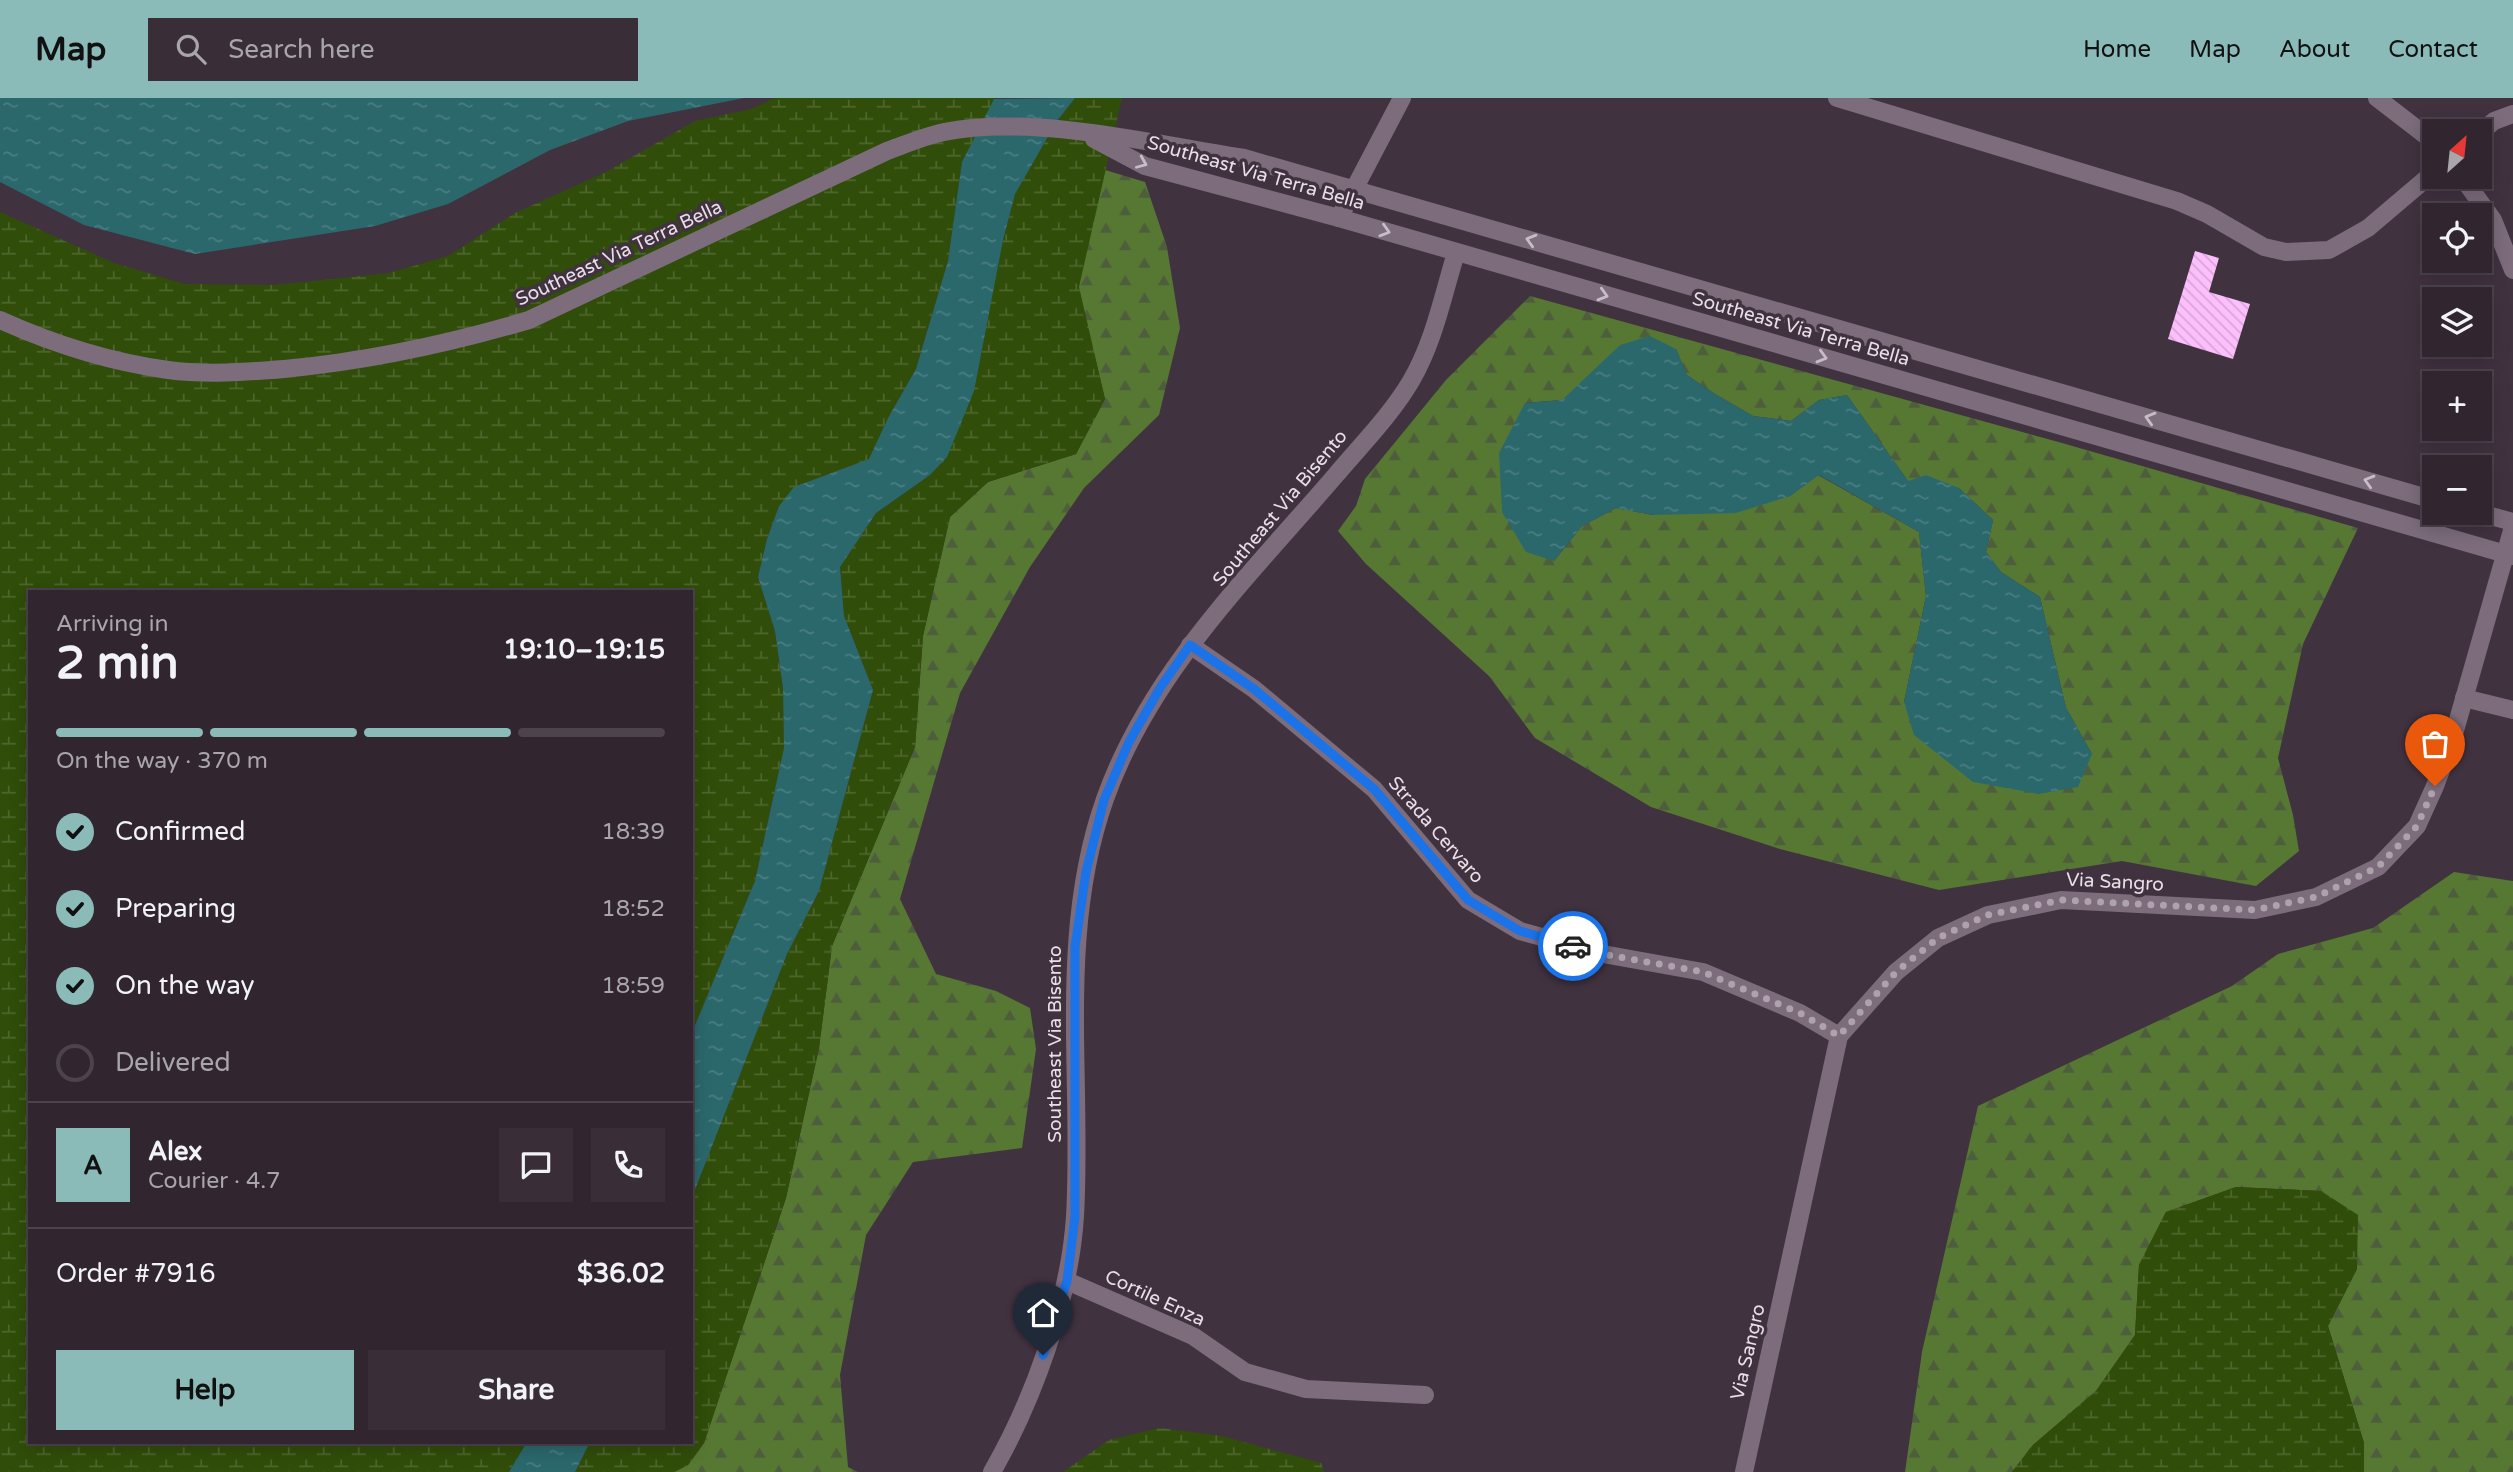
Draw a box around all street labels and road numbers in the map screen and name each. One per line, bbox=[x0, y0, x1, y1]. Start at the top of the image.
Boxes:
street label: Southeast Via Terra Bella bbox=[1145, 131, 1367, 215]
street label: Southeast Via Terra Bella bbox=[512, 195, 726, 311]
street label: Southeast Via Terra Bella bbox=[1690, 287, 1912, 371]
street label: Southeast Via Bisento bbox=[1208, 425, 1352, 591]
street label: Strada Cervaro bbox=[1384, 772, 1488, 888]
street label: Via Sangro bbox=[2066, 868, 2164, 896]
street label: Southeast Via Bisento bbox=[1044, 945, 1066, 1143]
street label: Cortile Enza bbox=[1101, 1265, 1209, 1331]
street label: Via Sangro bbox=[1726, 1302, 1770, 1402]

